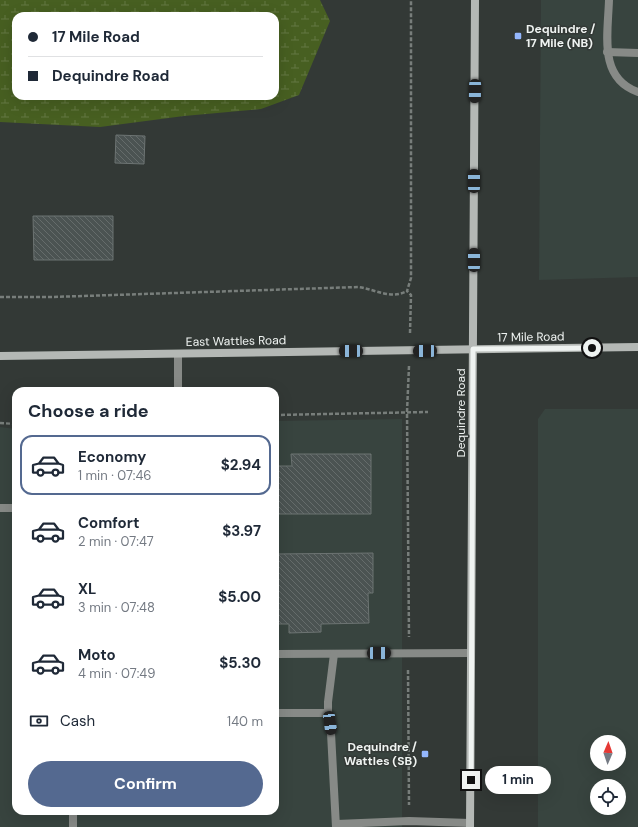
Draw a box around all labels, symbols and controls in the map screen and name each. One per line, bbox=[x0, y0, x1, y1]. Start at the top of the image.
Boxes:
place label: Dequindre / 17 Mile (NB) bbox=[526, 21, 596, 51]
text: 17 Mile Road bbox=[52, 27, 140, 47]
marker: Dequindre / 17 Mile (NB) bbox=[513, 31, 523, 41]
text: Dequindre Road bbox=[52, 66, 169, 86]
car bbox=[469, 79, 481, 103]
car bbox=[468, 169, 480, 193]
car bbox=[468, 248, 480, 272]
street label: 17 Mile Road bbox=[497, 328, 565, 346]
street label: East Wattles Road bbox=[186, 332, 286, 350]
route start bbox=[583, 339, 601, 357]
car bbox=[339, 345, 363, 357]
car bbox=[413, 345, 437, 357]
street label: Dequindre Road bbox=[453, 369, 469, 457]
text: Choose a ride bbox=[28, 399, 149, 423]
icon: car bbox=[30, 447, 66, 483]
text: Economy bbox=[78, 447, 146, 467]
text: $2.94 bbox=[221, 455, 261, 475]
text: 1 min · 07:46 bbox=[78, 467, 152, 484]
icon: car bbox=[30, 513, 66, 549]
text: Comfort bbox=[78, 513, 139, 533]
text: $3.97 bbox=[222, 521, 261, 541]
text: 2 min · 07:47 bbox=[78, 533, 154, 550]
icon: car bbox=[30, 579, 66, 615]
text: XL bbox=[78, 579, 96, 599]
text: $5.00 bbox=[218, 587, 261, 607]
text: 3 min · 07:48 bbox=[78, 599, 155, 616]
icon: car bbox=[30, 645, 66, 681]
text: Moto bbox=[78, 645, 116, 665]
car bbox=[367, 647, 391, 659]
text: $5.30 bbox=[219, 653, 261, 673]
text: 4 min · 07:49 bbox=[78, 665, 155, 682]
icon: cash bbox=[28, 710, 50, 732]
car bbox=[322, 710, 338, 736]
text: Cash bbox=[60, 711, 95, 731]
text: 140 m bbox=[227, 713, 263, 730]
north arrow bbox=[590, 735, 626, 771]
map controls bbox=[590, 735, 626, 815]
place label: Dequindre / Wattles (SB) bbox=[344, 739, 417, 769]
marker: Dequindre / Wattles (SB) bbox=[420, 749, 430, 759]
button: Confirm bbox=[28, 761, 263, 807]
callout: 1 min bbox=[485, 766, 551, 794]
route end bbox=[462, 771, 480, 789]
text: 1 min bbox=[502, 771, 534, 788]
button: locate bbox=[590, 779, 626, 815]

